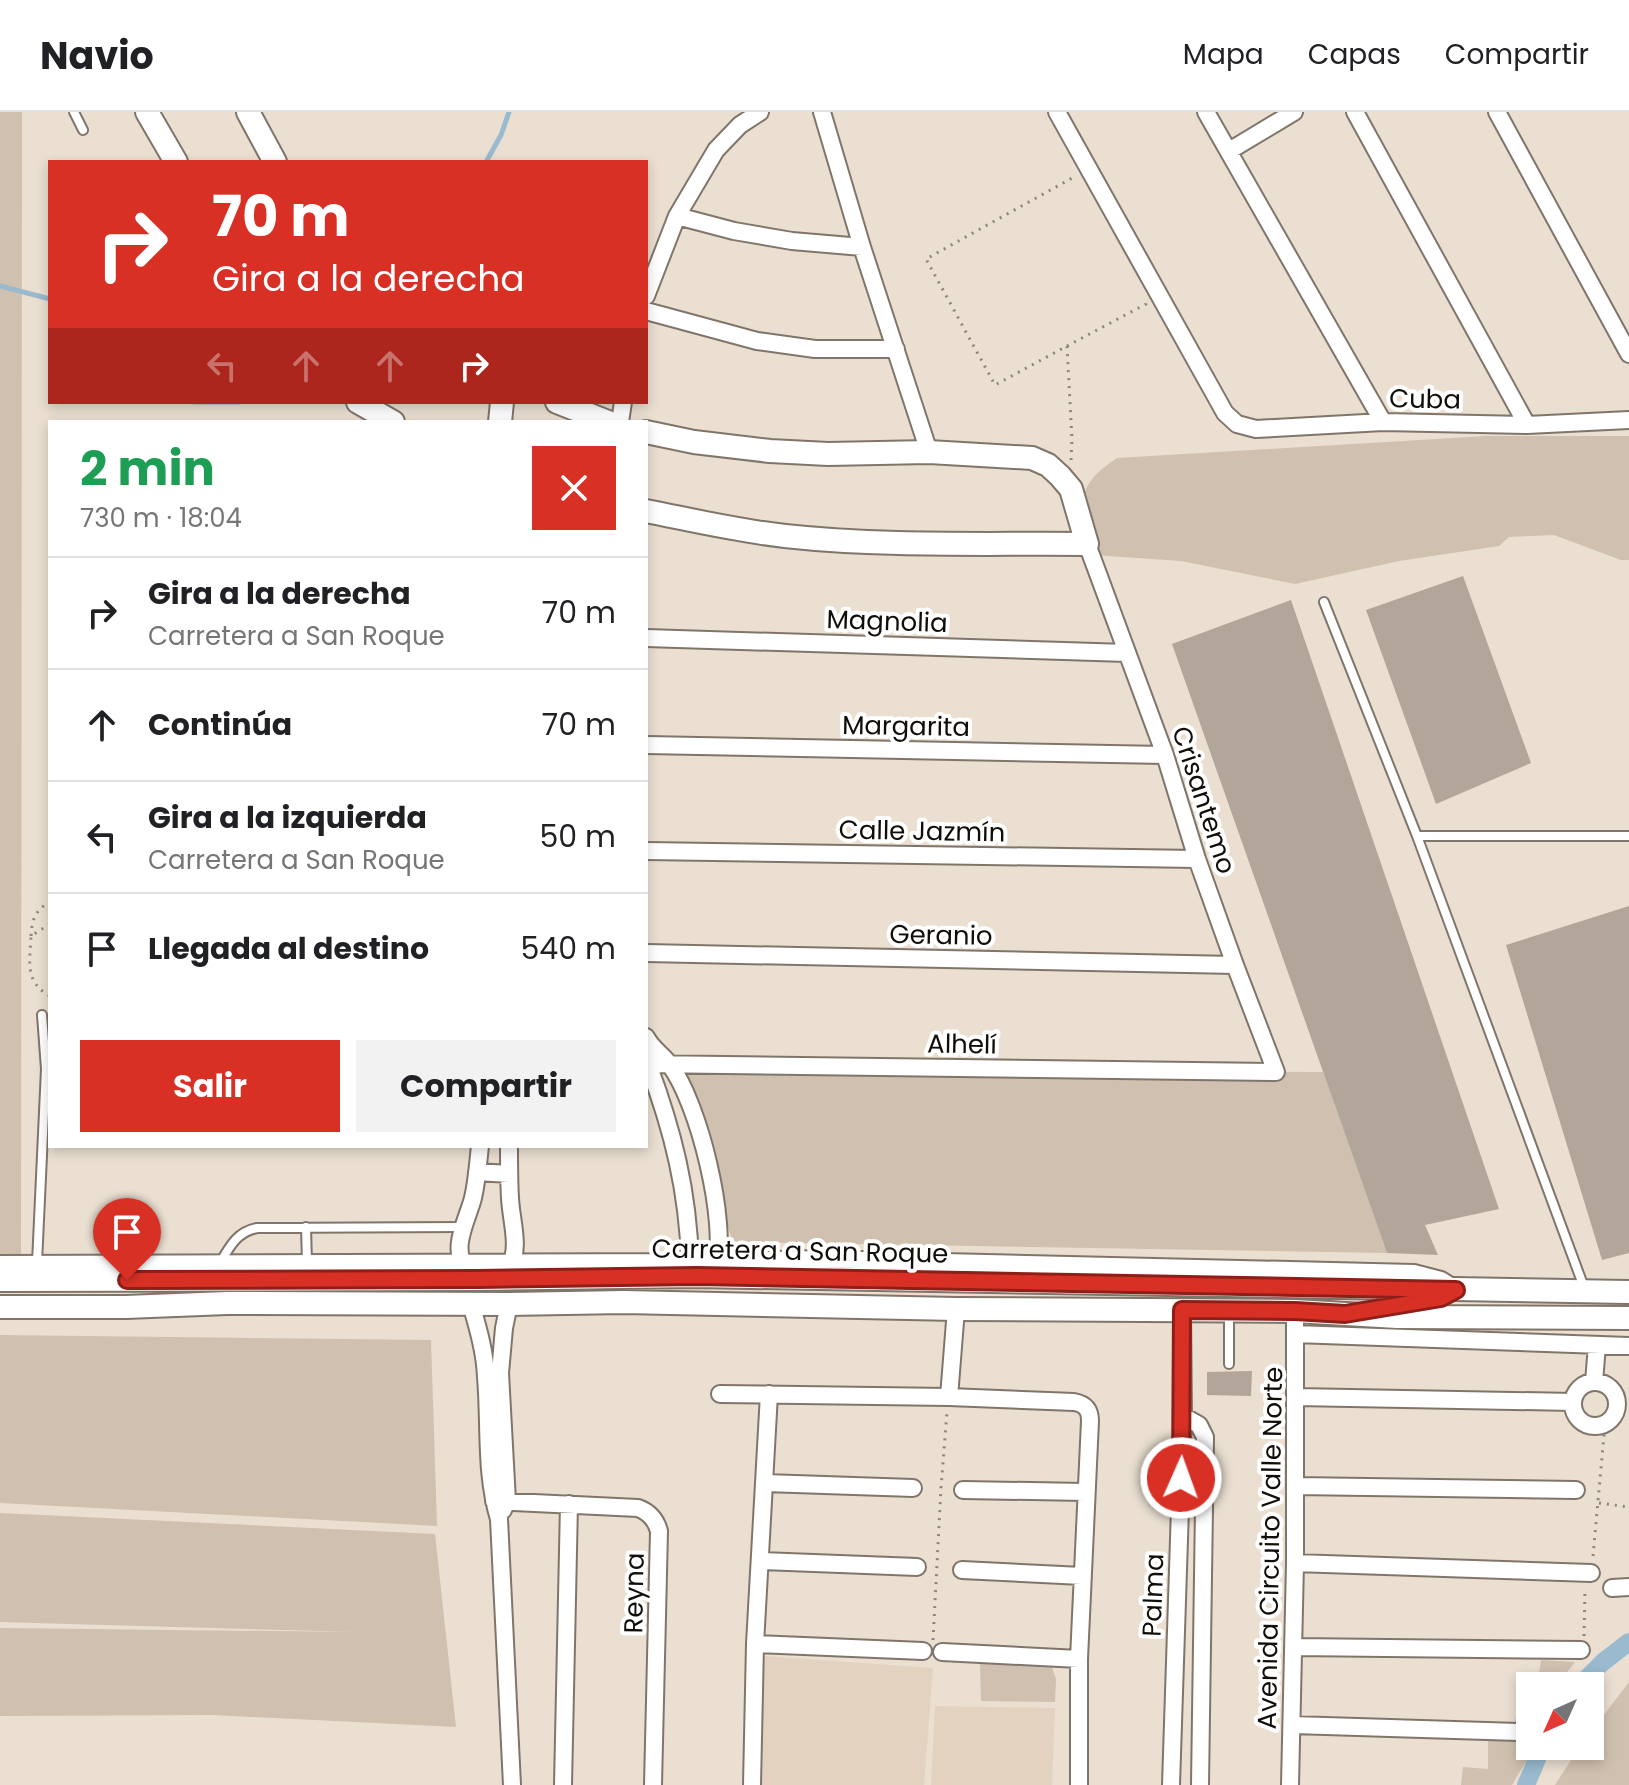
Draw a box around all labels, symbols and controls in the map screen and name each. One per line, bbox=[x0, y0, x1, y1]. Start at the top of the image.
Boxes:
text: Navio bbox=[40, 29, 154, 82]
text: Mapa bbox=[1183, 35, 1264, 74]
text: Capas bbox=[1308, 35, 1401, 74]
text: Compartir bbox=[1445, 35, 1589, 74]
text: 70 m bbox=[212, 177, 350, 256]
icon: right bbox=[80, 192, 184, 296]
text: Gira a la derecha bbox=[212, 253, 525, 304]
icon: left bbox=[200, 344, 244, 388]
icon: ahead bbox=[284, 344, 328, 388]
icon: ahead bbox=[368, 344, 412, 388]
icon: right bbox=[452, 344, 496, 388]
street label: Cuba bbox=[1389, 380, 1461, 418]
text: 2 min bbox=[80, 435, 215, 502]
button: close bbox=[532, 446, 616, 530]
text: 730 m · 18:04 bbox=[80, 500, 242, 536]
text: Gira a la derecha bbox=[148, 572, 411, 615]
icon: right bbox=[80, 591, 124, 635]
text: 70 m bbox=[542, 591, 616, 634]
street label: Magnolia bbox=[826, 601, 948, 641]
text: Carretera a San Roque bbox=[148, 618, 445, 654]
icon: ahead bbox=[80, 703, 124, 747]
text: Continúa bbox=[148, 703, 292, 746]
text: 70 m bbox=[542, 703, 616, 746]
street label: Margarita bbox=[842, 707, 970, 745]
street label: Crisantemo bbox=[1163, 722, 1245, 878]
text: Gira a la izquierda bbox=[148, 796, 427, 839]
street label: Calle Jazmín bbox=[838, 812, 1006, 850]
icon: left bbox=[80, 815, 124, 859]
text: 50 m bbox=[539, 815, 616, 858]
text: Carretera a San Roque bbox=[148, 842, 445, 878]
street label: Geranio bbox=[889, 916, 993, 954]
icon: arrive bbox=[80, 927, 124, 971]
text: Llegada al destino bbox=[148, 927, 429, 970]
text: 540 m bbox=[521, 927, 616, 970]
street label: Alhelí bbox=[927, 1025, 997, 1063]
button: Salir bbox=[80, 1040, 340, 1132]
button: Compartir bbox=[356, 1040, 616, 1132]
pin bbox=[93, 1198, 161, 1280]
icon: arrive bbox=[105, 1210, 149, 1254]
street label: Carretera a San Roque bbox=[651, 1230, 949, 1272]
street label: Avenida Circuito Valle Norte bbox=[1249, 1366, 1291, 1730]
position arrow bbox=[1139, 1436, 1223, 1520]
street label: Reyna bbox=[615, 1552, 653, 1634]
street label: Palma bbox=[1134, 1553, 1172, 1637]
north arrow bbox=[1516, 1672, 1604, 1760]
map controls bbox=[1516, 1672, 1604, 1760]

